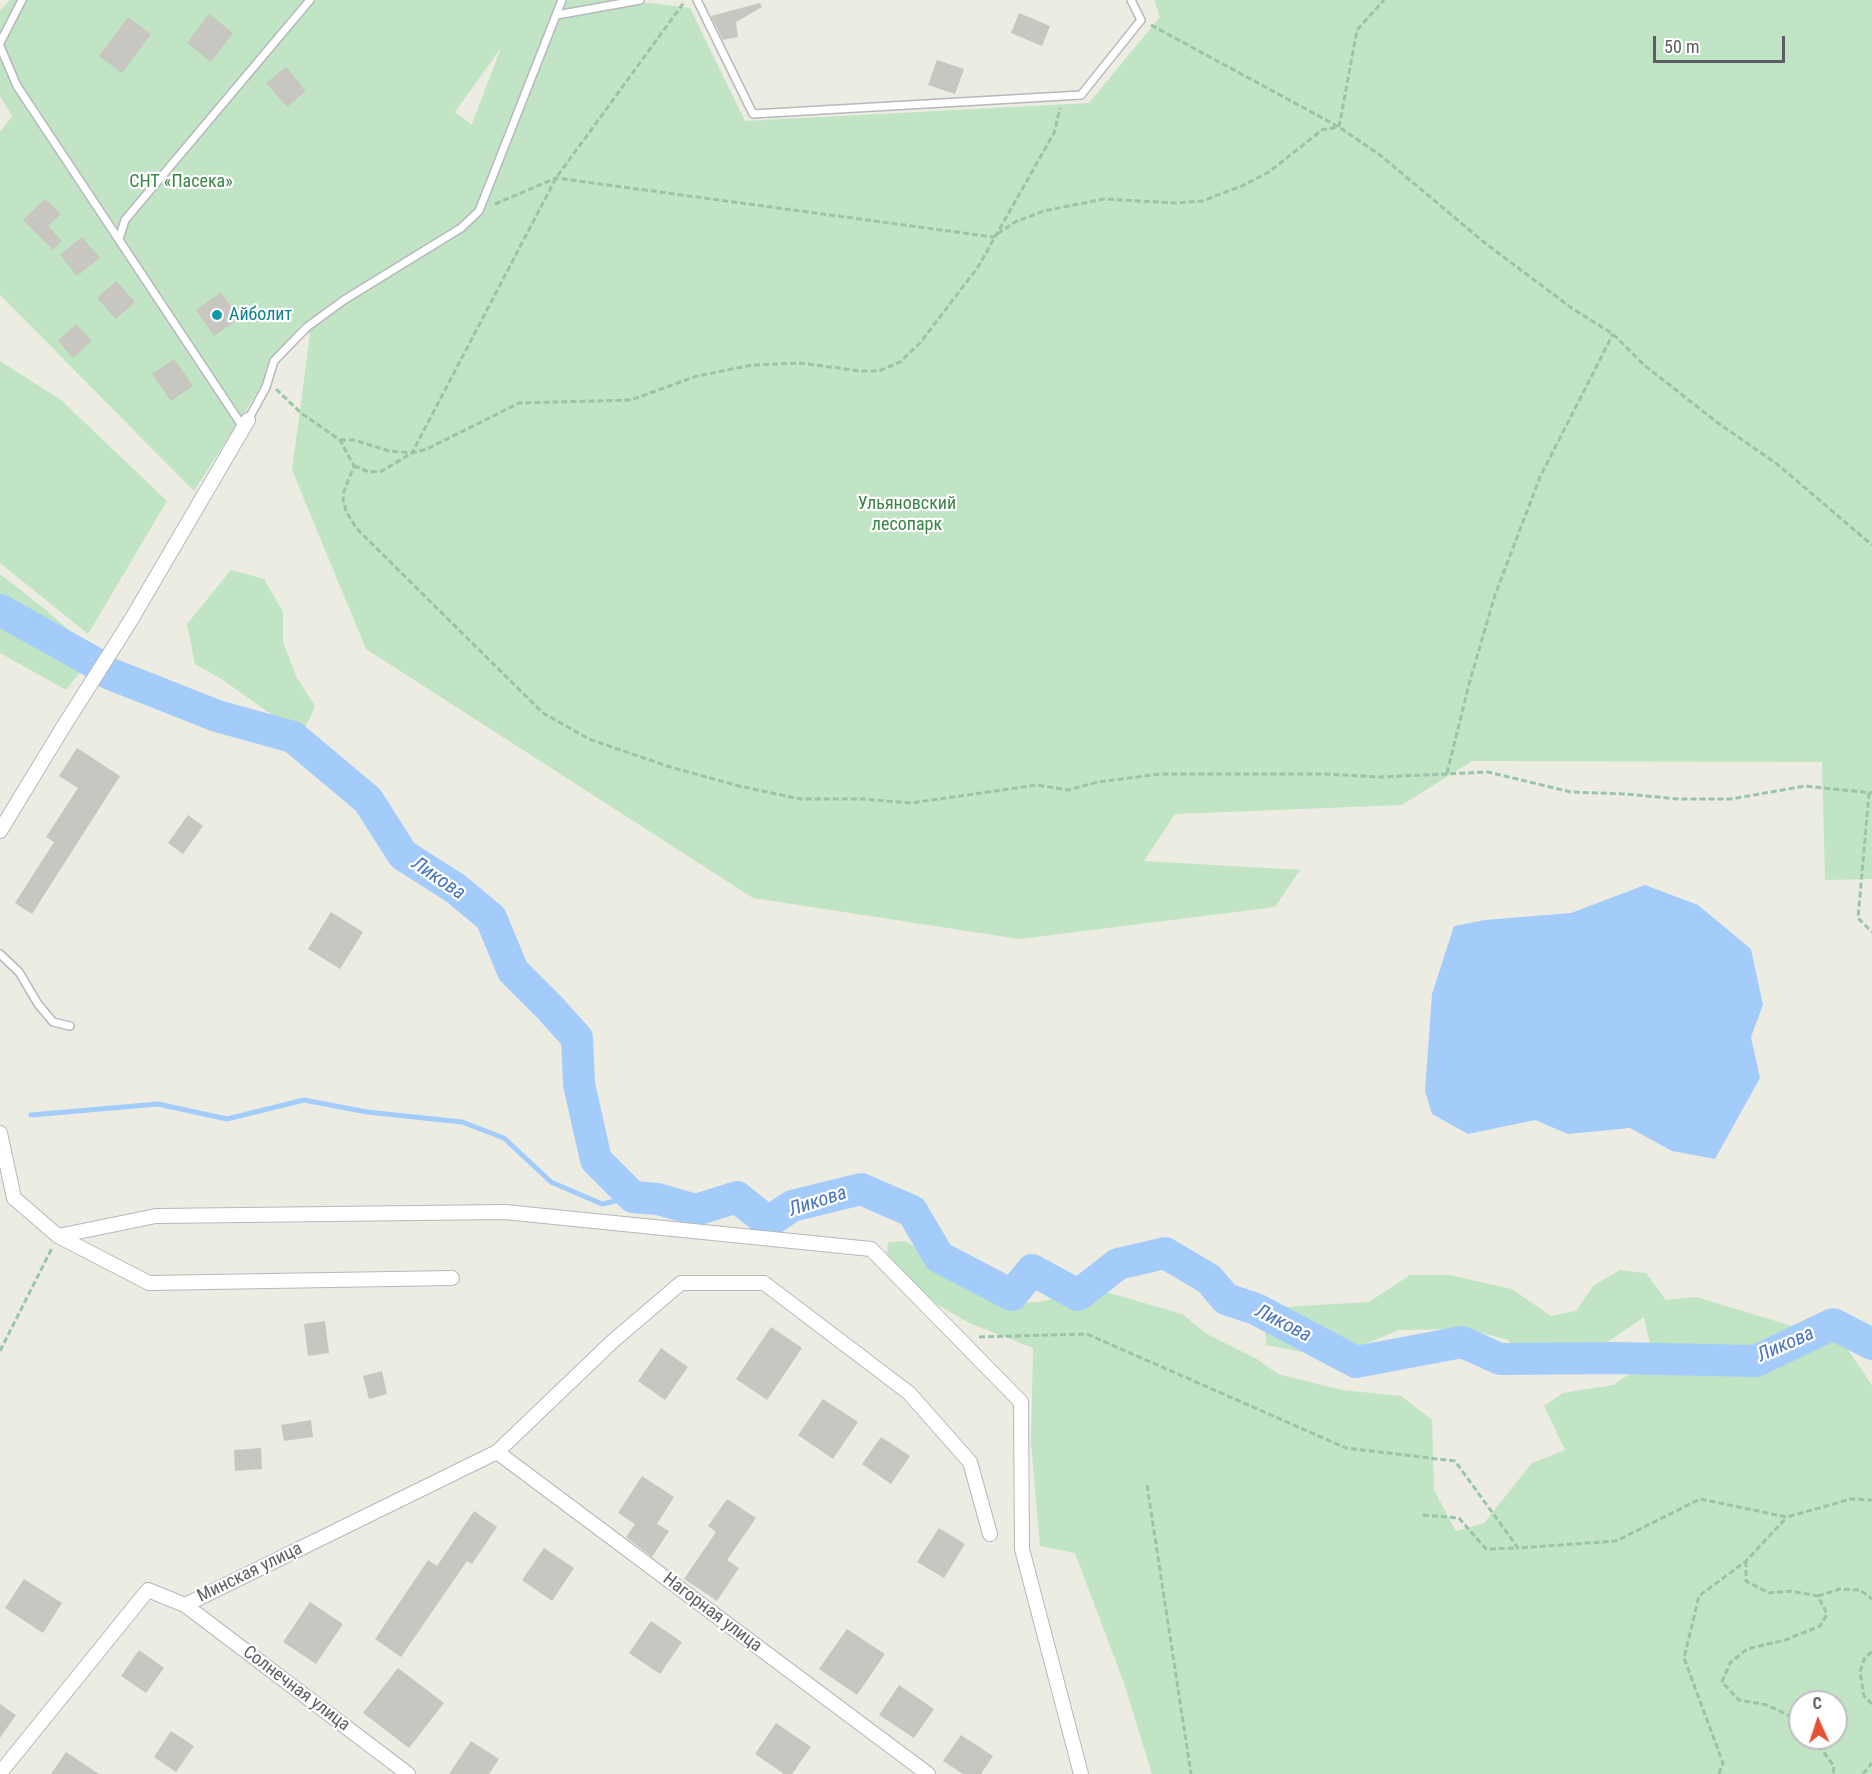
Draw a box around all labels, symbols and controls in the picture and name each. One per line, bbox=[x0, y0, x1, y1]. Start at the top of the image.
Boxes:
scale bar bbox=[1656, 24, 1788, 62]
text: 50 m bbox=[1664, 36, 1699, 57]
park label: СНТ «Пасека» bbox=[129, 171, 233, 193]
place label: Айболит bbox=[229, 304, 292, 326]
marker: Айболит bbox=[210, 308, 224, 322]
park label: Ульяновский лесопарк bbox=[858, 493, 956, 536]
water label: Ликова bbox=[407, 852, 469, 906]
water label: Ликова bbox=[786, 1181, 850, 1223]
water label: Ликова bbox=[1251, 1300, 1315, 1348]
water label: Ликова bbox=[1754, 1322, 1818, 1368]
street label: Минская улица bbox=[194, 1538, 306, 1608]
street label: Нагорная улица bbox=[658, 1569, 766, 1657]
street label: Солнечная улица bbox=[238, 1642, 354, 1736]
north arrow bbox=[1788, 1690, 1848, 1750]
text: С bbox=[1812, 1694, 1822, 1713]

